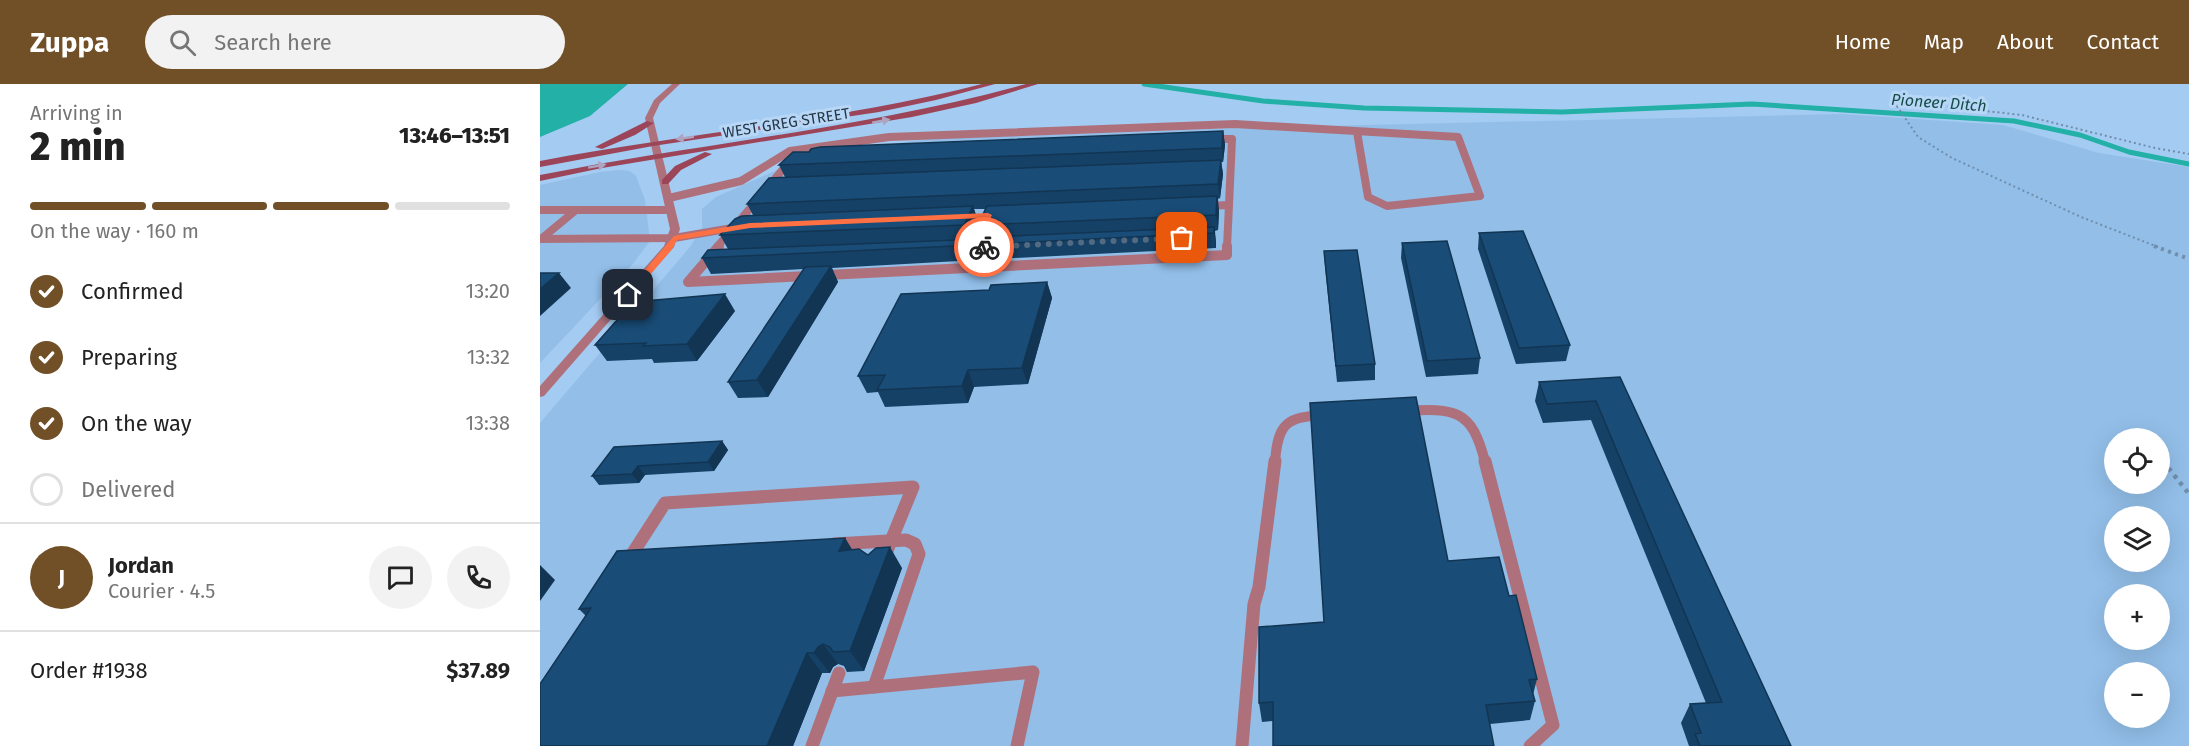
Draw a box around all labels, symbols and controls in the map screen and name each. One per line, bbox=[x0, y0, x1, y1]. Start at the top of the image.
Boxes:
search box bbox=[145, 15, 565, 69]
text: Zuppa bbox=[30, 26, 109, 59]
icon: search bbox=[166, 26, 199, 59]
text: Search here bbox=[214, 29, 332, 56]
text: Home bbox=[1835, 29, 1891, 55]
text: Map bbox=[1924, 29, 1964, 55]
text: About bbox=[1997, 29, 2054, 55]
text: Contact bbox=[2087, 29, 2159, 55]
water label: Pioneer Ditch bbox=[1891, 90, 1987, 115]
text: Arriving in bbox=[30, 101, 123, 125]
street label: WEST GREG STREET bbox=[721, 104, 851, 142]
one-way arrow bbox=[872, 117, 891, 126]
text: 13:46–13:51 bbox=[399, 122, 510, 149]
text: 2 min bbox=[30, 124, 126, 170]
one-way arrow bbox=[676, 134, 695, 143]
one-way arrow bbox=[588, 161, 607, 170]
pin bbox=[1156, 212, 1207, 263]
courier bbox=[954, 217, 1014, 277]
text: On the way · 160 m bbox=[30, 219, 199, 243]
icon: bag bbox=[1165, 221, 1198, 254]
icon: bike bbox=[968, 231, 1001, 264]
pin bbox=[602, 269, 653, 320]
icon: check bbox=[30, 275, 63, 308]
text: Confirmed bbox=[81, 278, 184, 305]
icon: home bbox=[611, 278, 644, 311]
text: 13:20 bbox=[466, 279, 510, 303]
icon: check bbox=[30, 341, 63, 374]
text: Preparing bbox=[81, 344, 177, 371]
text: 13:32 bbox=[467, 345, 510, 369]
icon: check bbox=[30, 407, 63, 440]
text: On the way bbox=[81, 410, 192, 437]
text: 13:38 bbox=[465, 411, 510, 435]
map controls bbox=[2104, 428, 2170, 728]
button: locate bbox=[2104, 428, 2170, 494]
text: Delivered bbox=[81, 476, 176, 503]
button: layers bbox=[2104, 506, 2170, 572]
button: chat bbox=[369, 546, 432, 609]
button: phone bbox=[447, 546, 510, 609]
text: Jordan bbox=[108, 552, 174, 579]
text: J bbox=[58, 564, 65, 591]
text: Courier · 4.5 bbox=[108, 579, 215, 603]
button: + bbox=[2104, 584, 2170, 650]
text: Order #1938 bbox=[30, 657, 148, 684]
text: $37.89 bbox=[446, 657, 510, 684]
button: − bbox=[2104, 662, 2170, 728]

